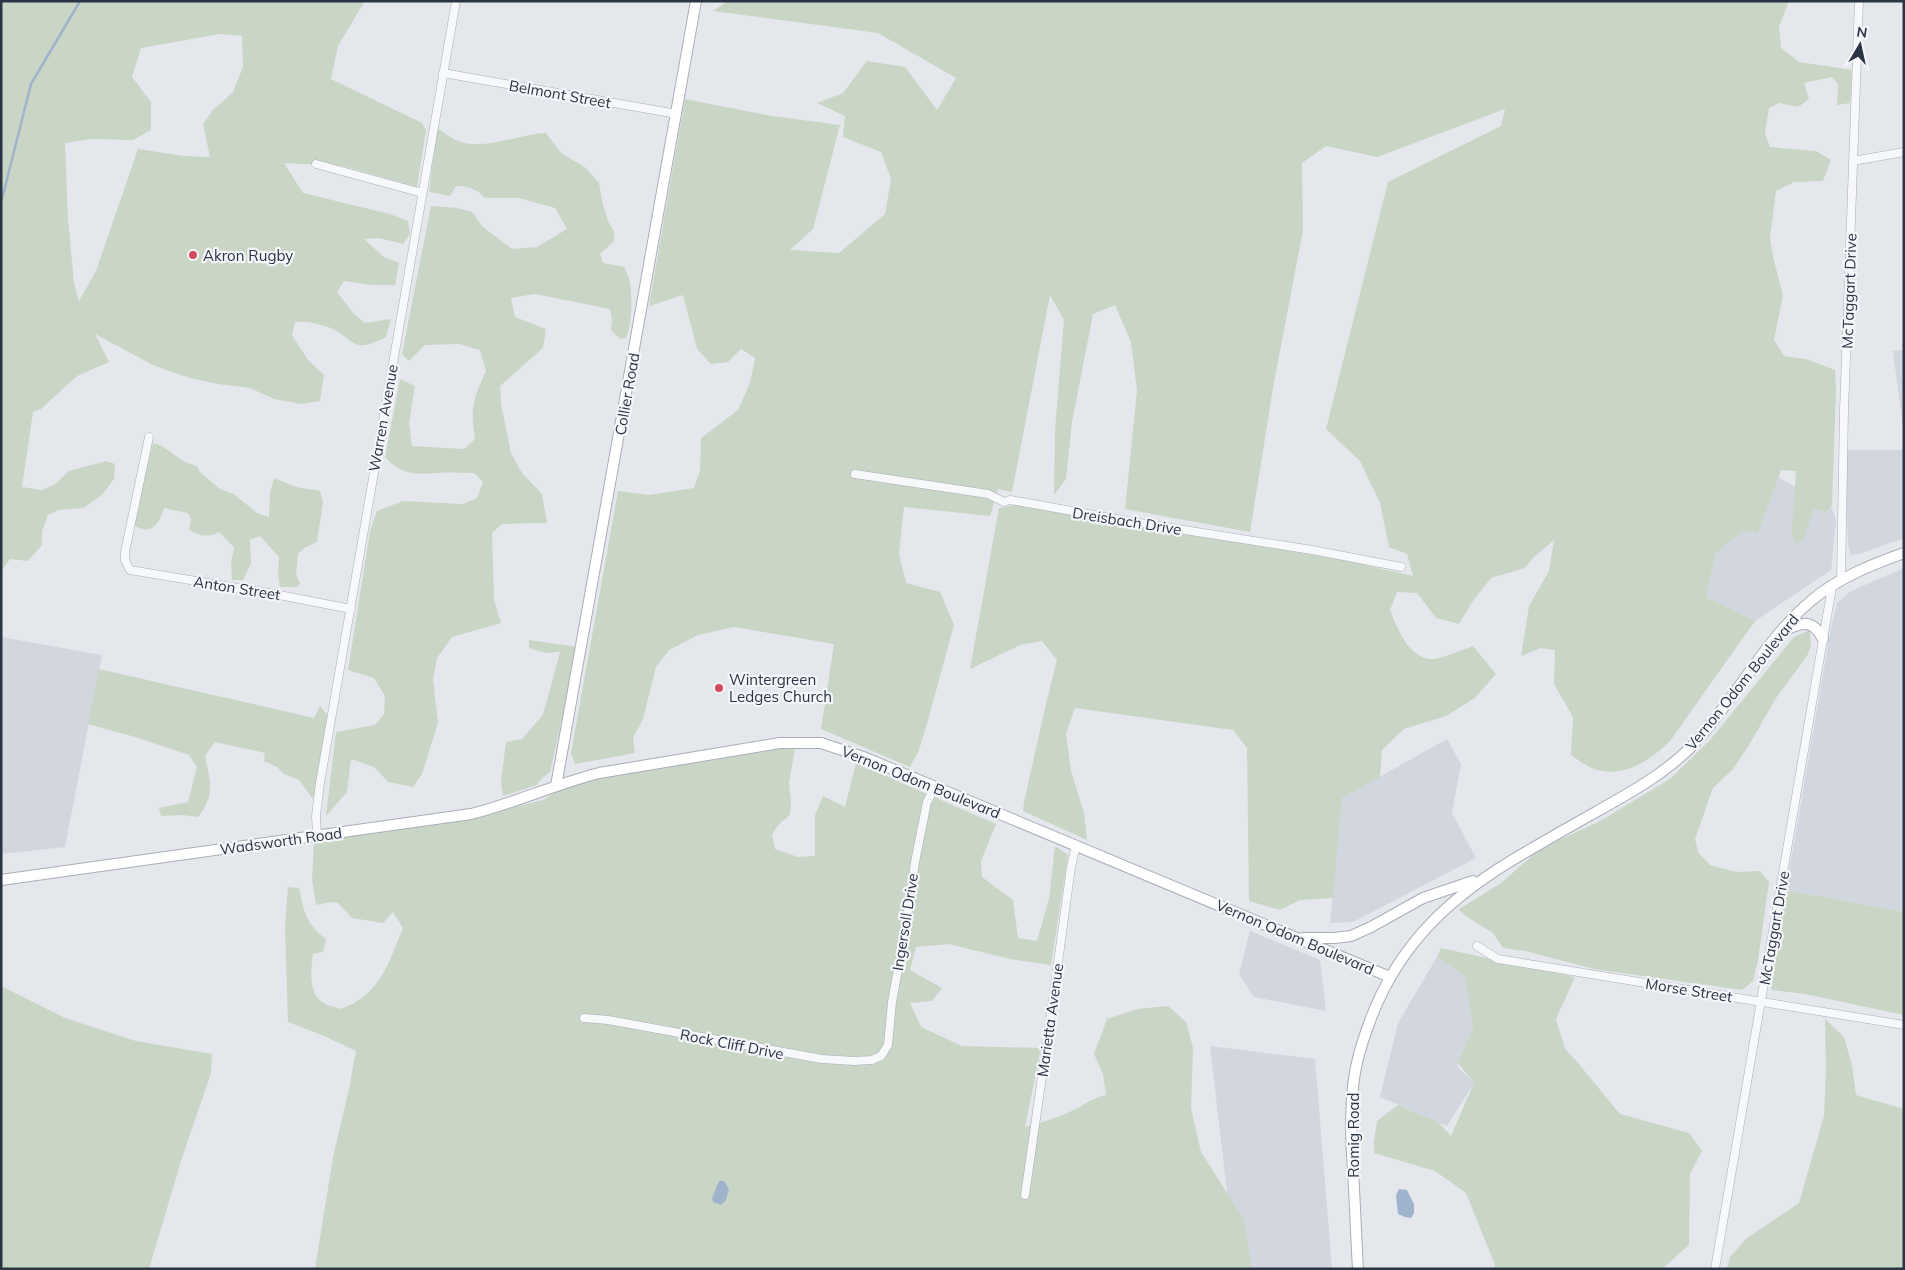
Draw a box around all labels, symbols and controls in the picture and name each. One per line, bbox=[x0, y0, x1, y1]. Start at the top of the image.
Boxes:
north arrow bbox=[1835, 20, 1885, 70]
text: N bbox=[1855, 22, 1869, 42]
street label: Belmont Street bbox=[508, 76, 612, 112]
street label: McTaggart Drive bbox=[1837, 233, 1861, 349]
place label: Akron Rugby bbox=[203, 246, 293, 265]
marker: Akron Rugby bbox=[187, 249, 199, 261]
street label: Collier Road bbox=[610, 351, 644, 437]
street label: Warren Avenue bbox=[364, 363, 402, 473]
street label: Dreisbach Drive bbox=[1071, 503, 1183, 539]
street label: Anton Street bbox=[192, 572, 282, 604]
street label: Vernon Odom Boulevard bbox=[1681, 610, 1803, 754]
place label: Wintergreen Ledges Church bbox=[729, 670, 832, 706]
marker: Wintergreen Ledges Church bbox=[713, 682, 725, 694]
street label: Vernon Odom Boulevard bbox=[839, 741, 1003, 823]
street label: Wadsworth Road bbox=[219, 823, 343, 859]
street label: McTaggart Drive bbox=[1755, 869, 1793, 987]
street label: Ingersoll Drive bbox=[888, 872, 922, 972]
street label: Vernon Odom Boulevard bbox=[1213, 895, 1377, 979]
street label: Marietta Avenue bbox=[1033, 962, 1067, 1078]
street label: Morse Street bbox=[1644, 974, 1734, 1006]
street label: Rock Cliff Drive bbox=[679, 1025, 785, 1063]
street label: Romig Road bbox=[1344, 1092, 1363, 1178]

